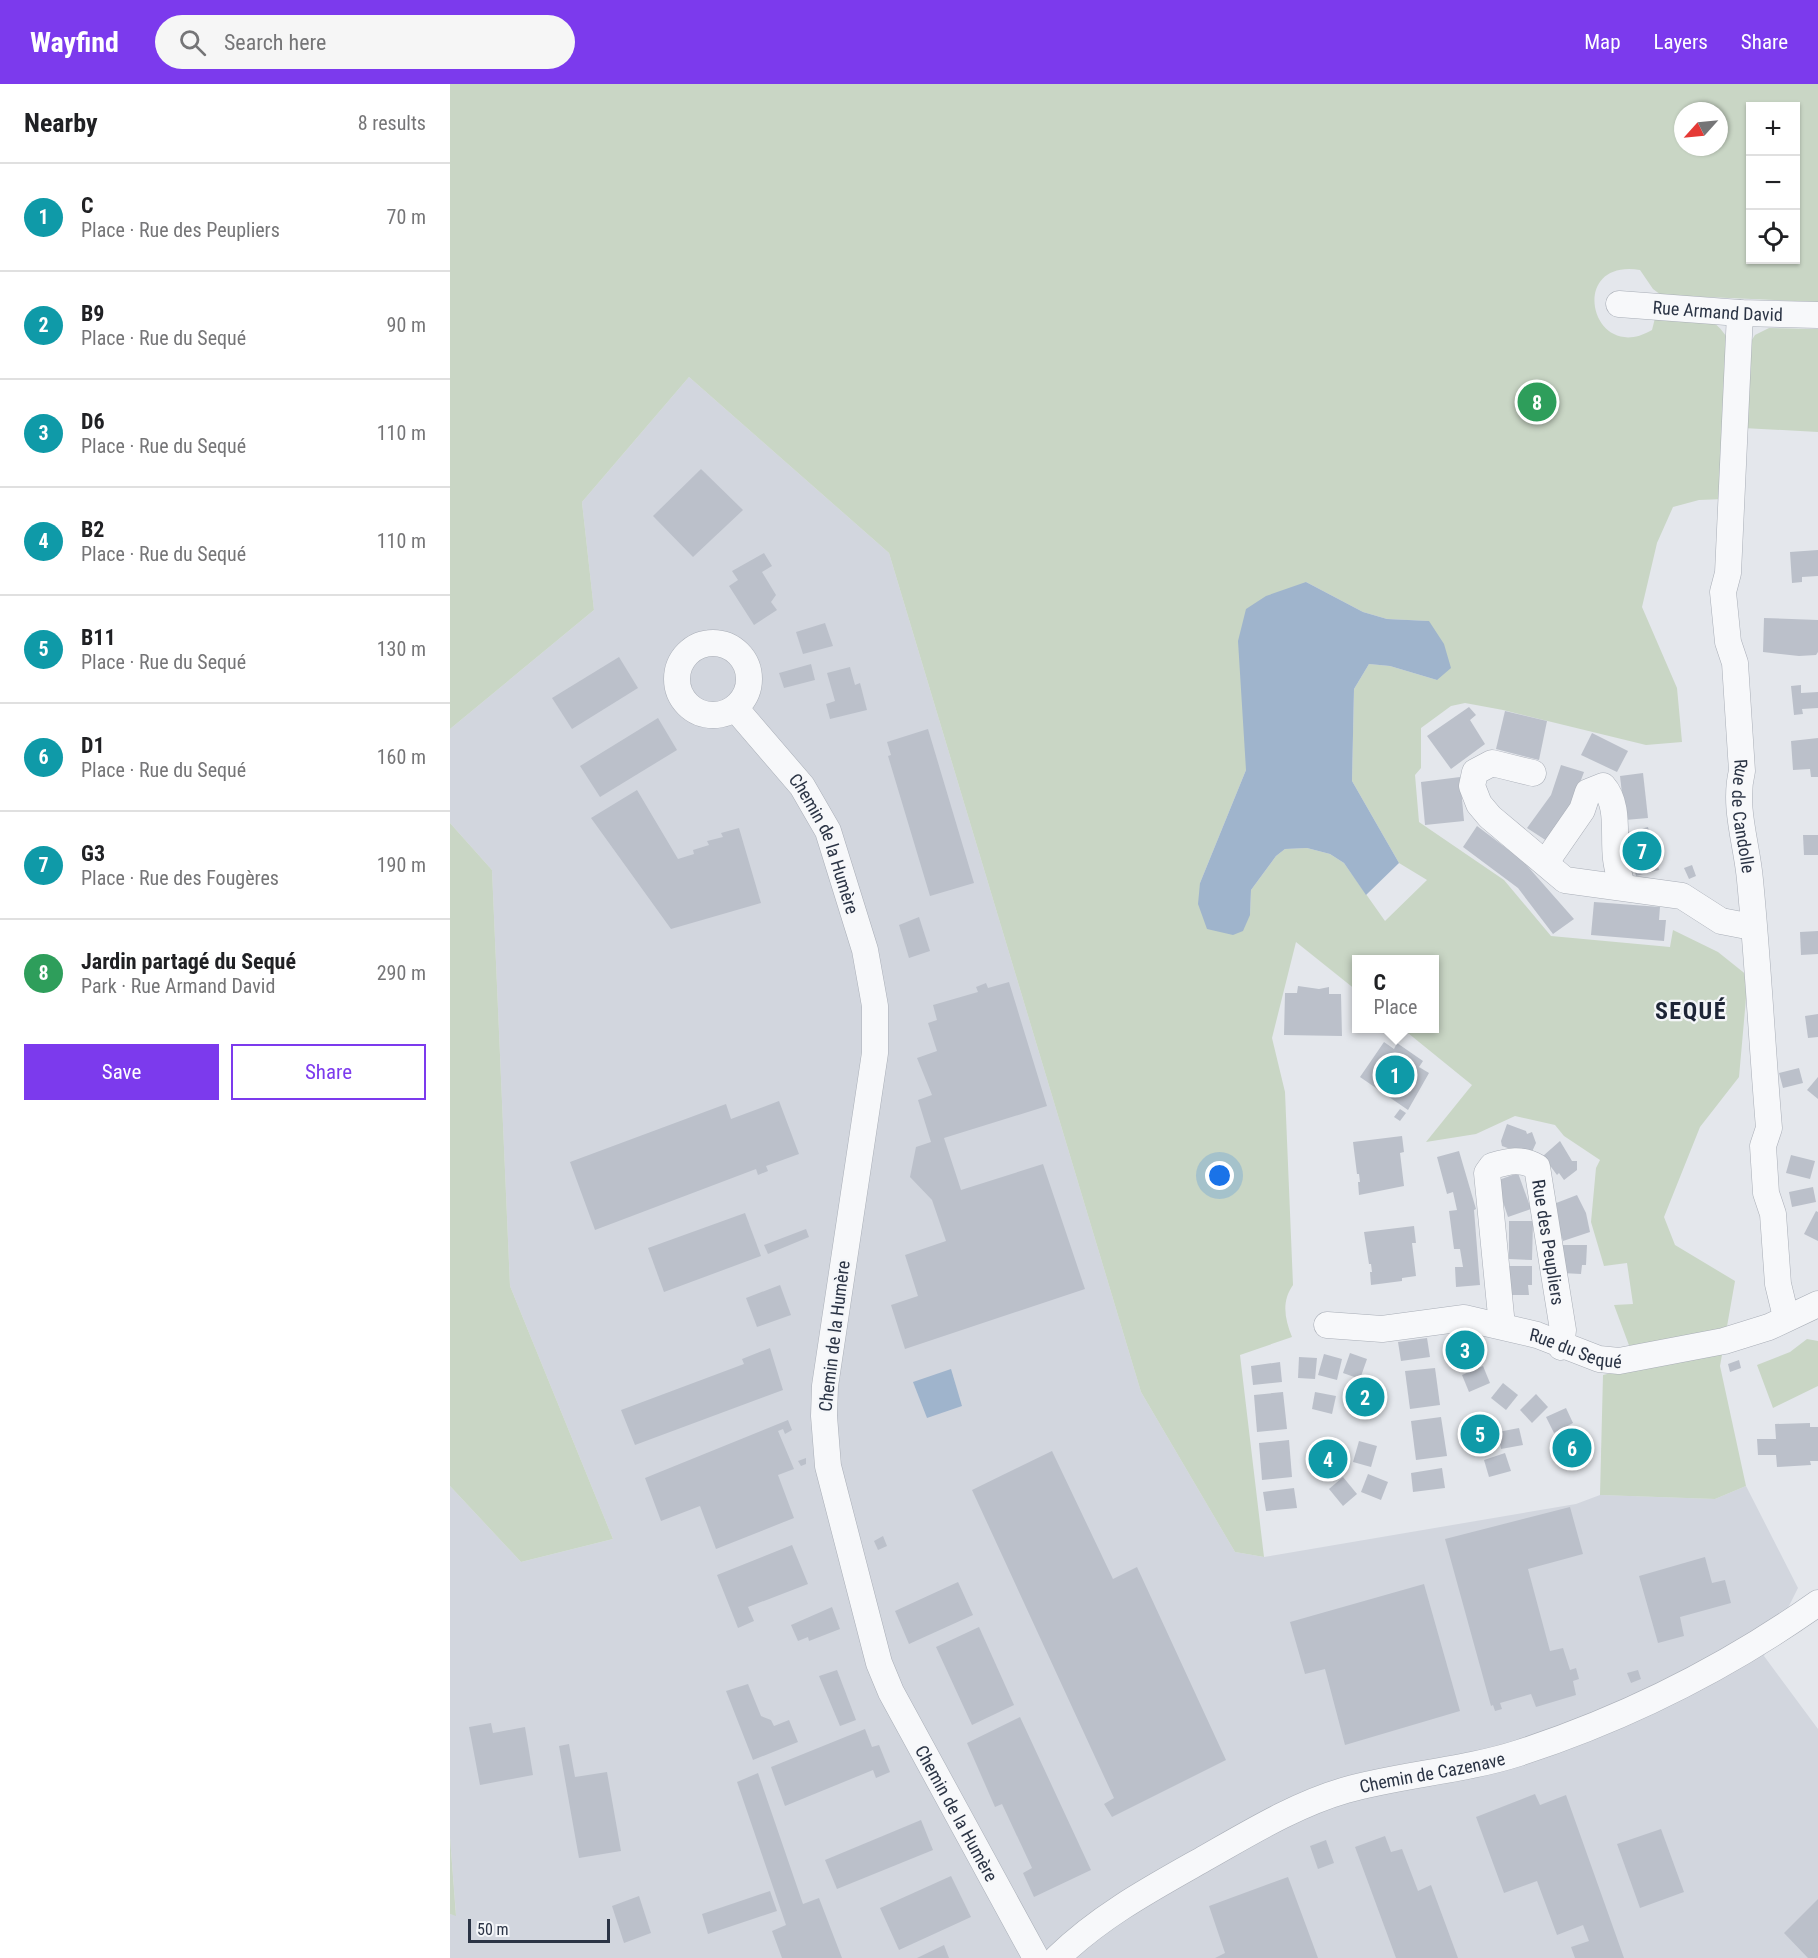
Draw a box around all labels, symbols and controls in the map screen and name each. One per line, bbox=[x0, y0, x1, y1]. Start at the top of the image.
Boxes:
search box bbox=[155, 15, 575, 69]
text: Wayfind bbox=[30, 26, 119, 59]
icon: search bbox=[176, 26, 209, 59]
text: Search here bbox=[224, 30, 326, 55]
text: Map bbox=[1584, 30, 1621, 54]
text: Layers bbox=[1654, 30, 1708, 54]
text: Share bbox=[1741, 30, 1788, 54]
north arrow bbox=[1674, 102, 1728, 156]
map controls bbox=[1746, 102, 1800, 264]
button: + bbox=[1746, 102, 1800, 156]
text: Nearby bbox=[24, 108, 98, 138]
text: 8 results bbox=[358, 111, 426, 135]
button: − bbox=[1746, 156, 1800, 210]
text: C bbox=[81, 193, 94, 218]
text: 1 bbox=[38, 205, 49, 229]
text: 70 m bbox=[387, 205, 426, 229]
button: locate bbox=[1746, 210, 1800, 264]
text: Place · Rue des Peupliers bbox=[81, 218, 280, 242]
street label: Rue Armand David bbox=[1652, 296, 1783, 325]
text: B9 bbox=[81, 301, 104, 326]
text: 2 bbox=[38, 313, 49, 337]
text: 90 m bbox=[387, 313, 426, 337]
text: Place · Rue du Sequé bbox=[81, 326, 246, 350]
pin: 8 bbox=[1518, 380, 1556, 424]
text: D6 bbox=[81, 409, 105, 434]
text: 3 bbox=[38, 421, 49, 445]
text: 110 m bbox=[377, 421, 426, 445]
text: Place · Rue du Sequé bbox=[81, 434, 246, 458]
text: B2 bbox=[81, 517, 104, 542]
text: 4 bbox=[38, 529, 49, 553]
text: 110 m bbox=[377, 529, 426, 553]
text: Place · Rue du Sequé bbox=[81, 542, 246, 566]
text: B11 bbox=[81, 625, 116, 650]
text: 5 bbox=[38, 637, 49, 661]
text: 130 m bbox=[377, 637, 426, 661]
text: Place · Rue du Sequé bbox=[81, 650, 246, 674]
text: D1 bbox=[81, 733, 105, 758]
text: 6 bbox=[38, 745, 49, 769]
text: 160 m bbox=[377, 745, 426, 769]
text: Place · Rue du Sequé bbox=[81, 758, 246, 782]
street label: Rue de Candolle bbox=[1728, 758, 1760, 874]
street label: Chemin de la Humère bbox=[785, 769, 864, 916]
pin: 7 bbox=[1622, 828, 1662, 873]
text: G3 bbox=[81, 841, 105, 866]
text: 7 bbox=[38, 853, 49, 877]
text: 190 m bbox=[377, 853, 426, 877]
text: Place · Rue des Fougères bbox=[81, 866, 279, 890]
text: Jardin partagé du Sequé bbox=[81, 949, 296, 974]
popup bbox=[1352, 955, 1439, 1033]
text: 8 bbox=[38, 961, 49, 985]
text: 290 m bbox=[377, 961, 426, 985]
text: C bbox=[1374, 970, 1386, 995]
text: Park · Rue Armand David bbox=[81, 974, 275, 998]
text: Place bbox=[1374, 995, 1417, 1019]
district label: SEQUÉ bbox=[1655, 997, 1727, 1025]
button: Save bbox=[24, 1044, 219, 1100]
button: Share bbox=[231, 1044, 426, 1100]
pin: 1 bbox=[1376, 1052, 1414, 1098]
your location bbox=[1205, 1161, 1234, 1190]
street label: Rue des Peupliers bbox=[1529, 1178, 1569, 1306]
street label: Chemin de la Humère bbox=[814, 1259, 854, 1413]
street label: Rue du Sequé bbox=[1528, 1323, 1623, 1372]
pin: 3 bbox=[1446, 1328, 1484, 1372]
pin: 2 bbox=[1346, 1374, 1384, 1420]
pin: 5 bbox=[1460, 1412, 1500, 1456]
pin: 6 bbox=[1552, 1426, 1592, 1470]
pin: 4 bbox=[1308, 1436, 1348, 1482]
street label: Chemin de la Humère bbox=[911, 1741, 1003, 1885]
street label: Chemin de Cazenave bbox=[1357, 1747, 1507, 1797]
scale bar bbox=[468, 1916, 610, 1944]
text: 50 m bbox=[477, 1920, 509, 1939]

